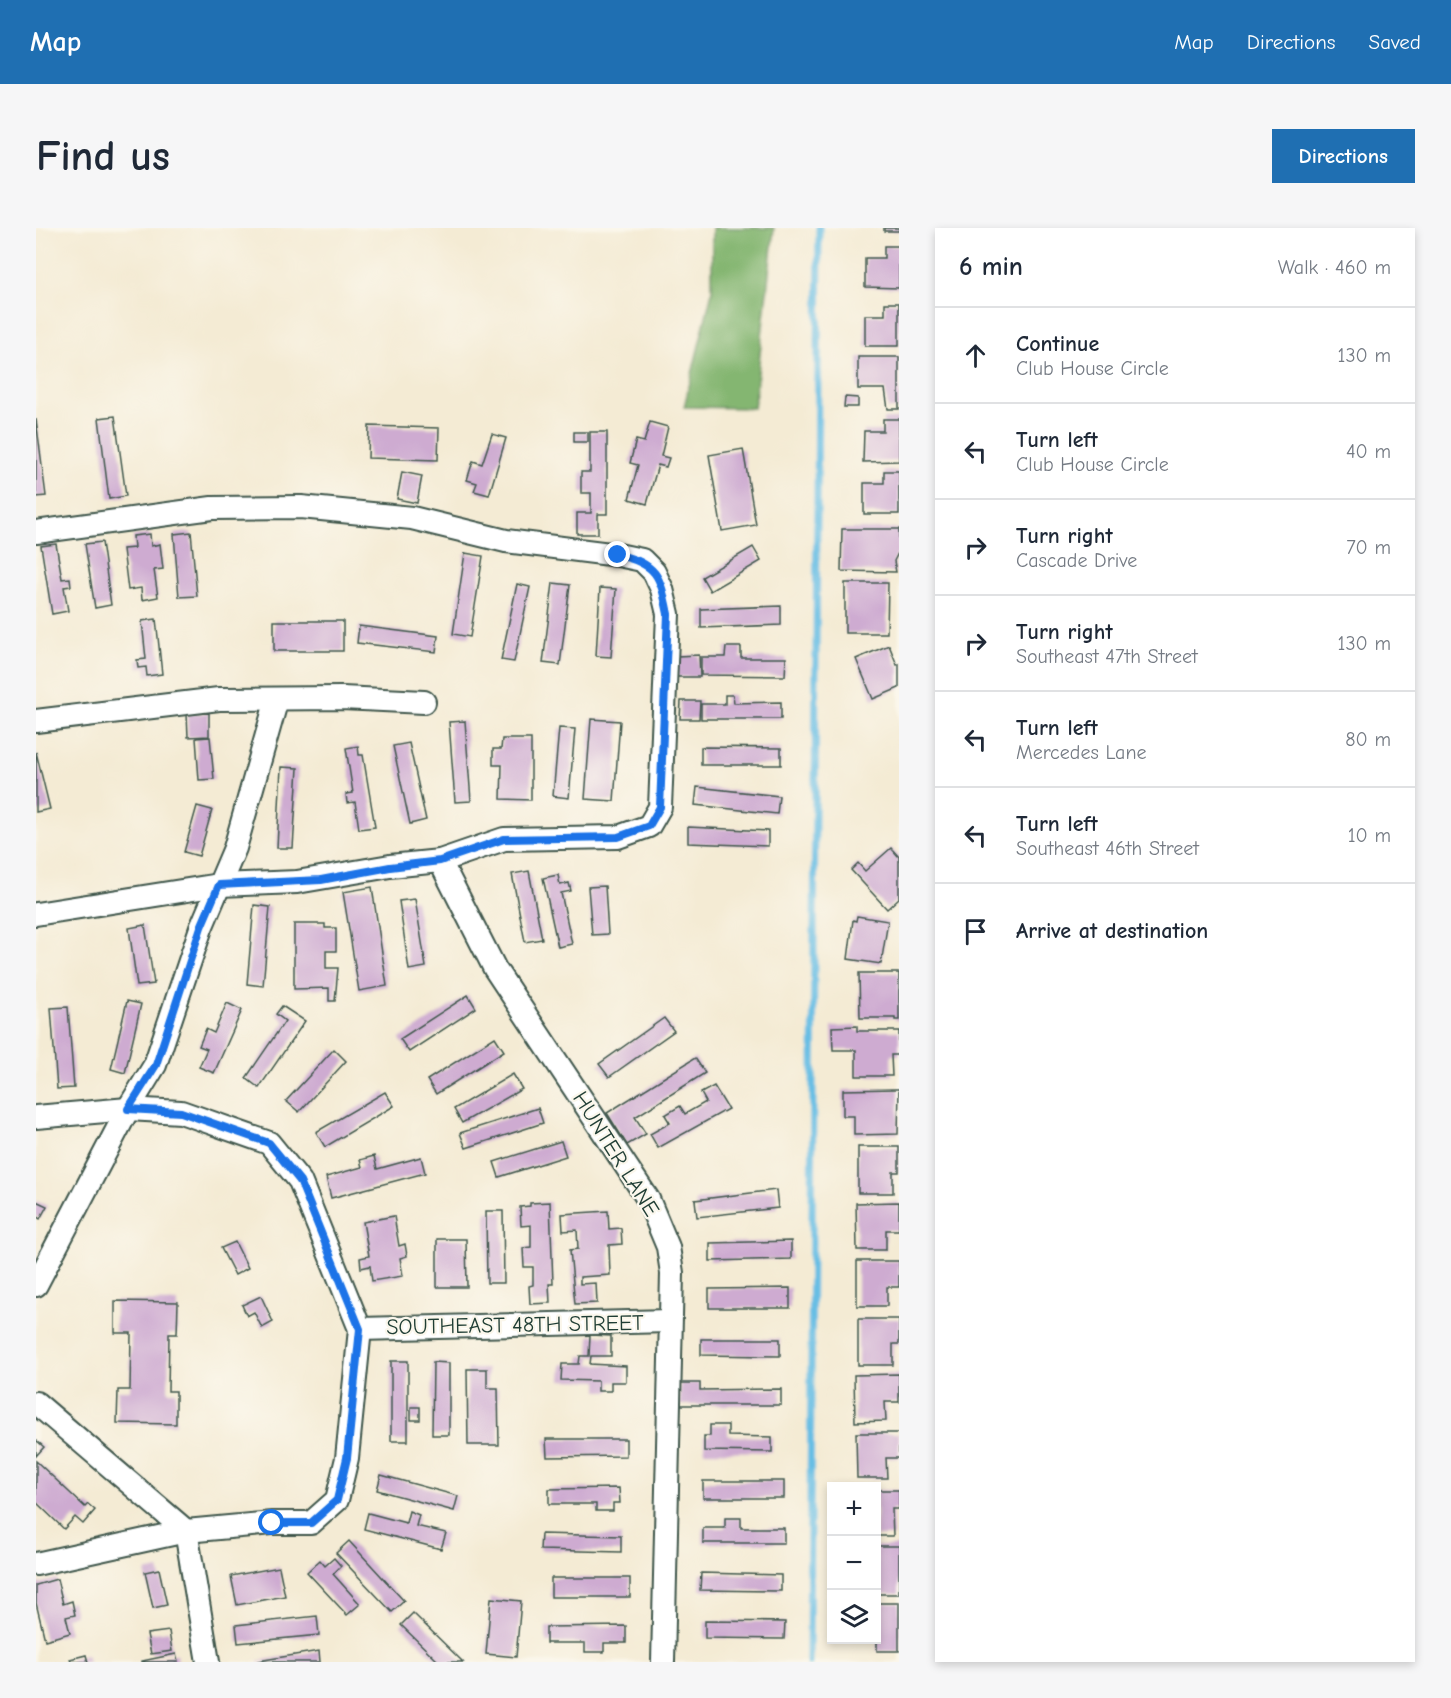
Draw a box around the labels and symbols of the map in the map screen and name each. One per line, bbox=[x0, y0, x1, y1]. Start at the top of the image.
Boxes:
route end bbox=[604, 541, 630, 567]
street label: HUNTER LANE bbox=[567, 1087, 665, 1221]
street label: SOUTHEAST 48TH STREET bbox=[386, 1310, 644, 1340]
route start bbox=[258, 1509, 284, 1535]

